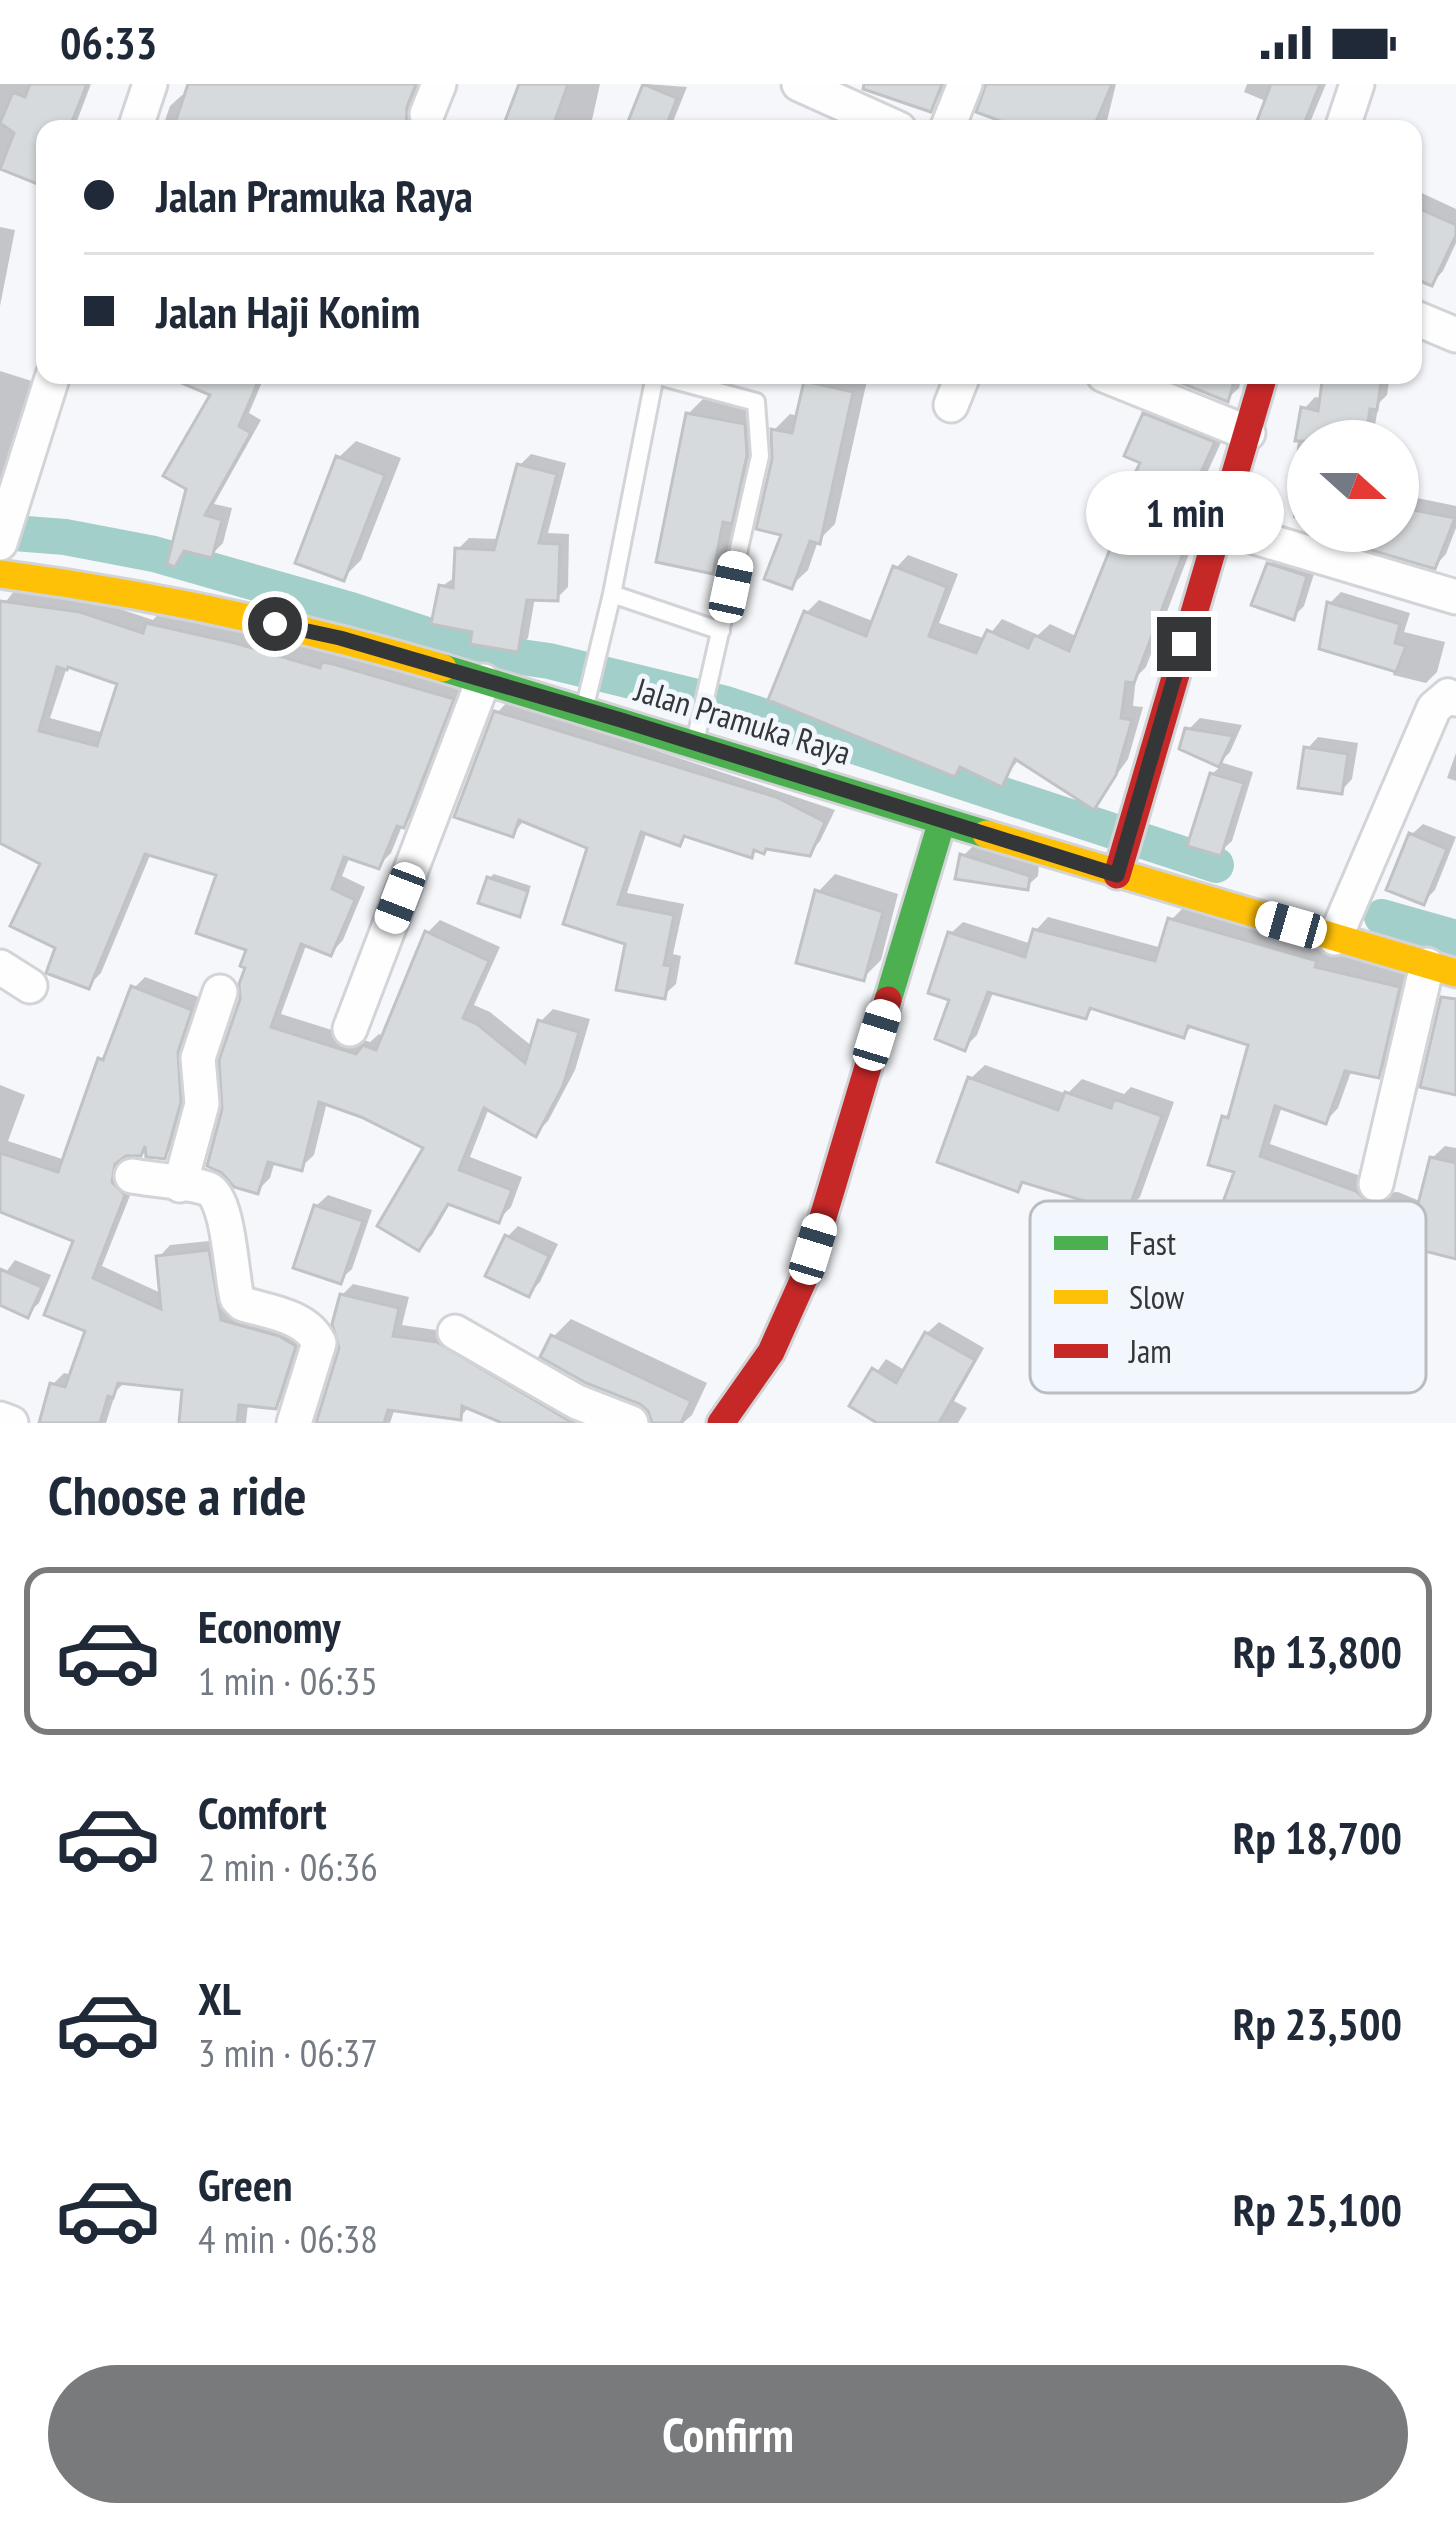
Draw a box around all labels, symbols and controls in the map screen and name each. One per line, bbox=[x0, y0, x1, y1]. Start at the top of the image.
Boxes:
text: 06:33 bbox=[60, 13, 157, 71]
text: Jalan Pramuka Raya bbox=[156, 166, 473, 224]
text: Jalan Haji Konim bbox=[156, 282, 420, 340]
north arrow bbox=[1287, 420, 1419, 552]
map controls bbox=[1287, 420, 1419, 552]
callout: 1 min bbox=[1085, 470, 1283, 554]
text: 1 min bbox=[1146, 487, 1224, 538]
car bbox=[706, 548, 756, 626]
route start bbox=[248, 597, 302, 651]
route end bbox=[1157, 617, 1211, 671]
street label: Jalan Pramuka Raya bbox=[629, 667, 856, 774]
car bbox=[370, 858, 430, 938]
car bbox=[1251, 898, 1331, 952]
car bbox=[849, 995, 905, 1075]
legend bbox=[1030, 1201, 1426, 1393]
car bbox=[785, 1209, 841, 1289]
text: Fast bbox=[1129, 1221, 1176, 1264]
text: Slow bbox=[1129, 1275, 1185, 1318]
text: Jam bbox=[1128, 1329, 1172, 1372]
text: Choose a ride bbox=[48, 1460, 307, 1530]
icon: car bbox=[54, 1597, 162, 1705]
text: Economy bbox=[198, 1597, 341, 1655]
text: Rp 13,800 bbox=[1233, 1622, 1402, 1680]
text: 1 min · 06:35 bbox=[198, 1655, 378, 1706]
icon: car bbox=[54, 1783, 162, 1891]
text: Comfort bbox=[198, 1783, 327, 1841]
text: Rp 18,700 bbox=[1233, 1808, 1402, 1866]
text: 2 min · 06:36 bbox=[198, 1841, 378, 1892]
icon: car bbox=[54, 1969, 162, 2077]
text: XL bbox=[198, 1969, 241, 2027]
text: Rp 23,500 bbox=[1233, 1994, 1402, 2052]
text: 3 min · 06:37 bbox=[198, 2027, 378, 2078]
icon: car bbox=[54, 2155, 162, 2263]
text: Green bbox=[198, 2155, 293, 2213]
text: Rp 25,100 bbox=[1233, 2180, 1402, 2238]
text: 4 min · 06:38 bbox=[198, 2213, 378, 2264]
button: Confirm bbox=[48, 2365, 1408, 2503]

